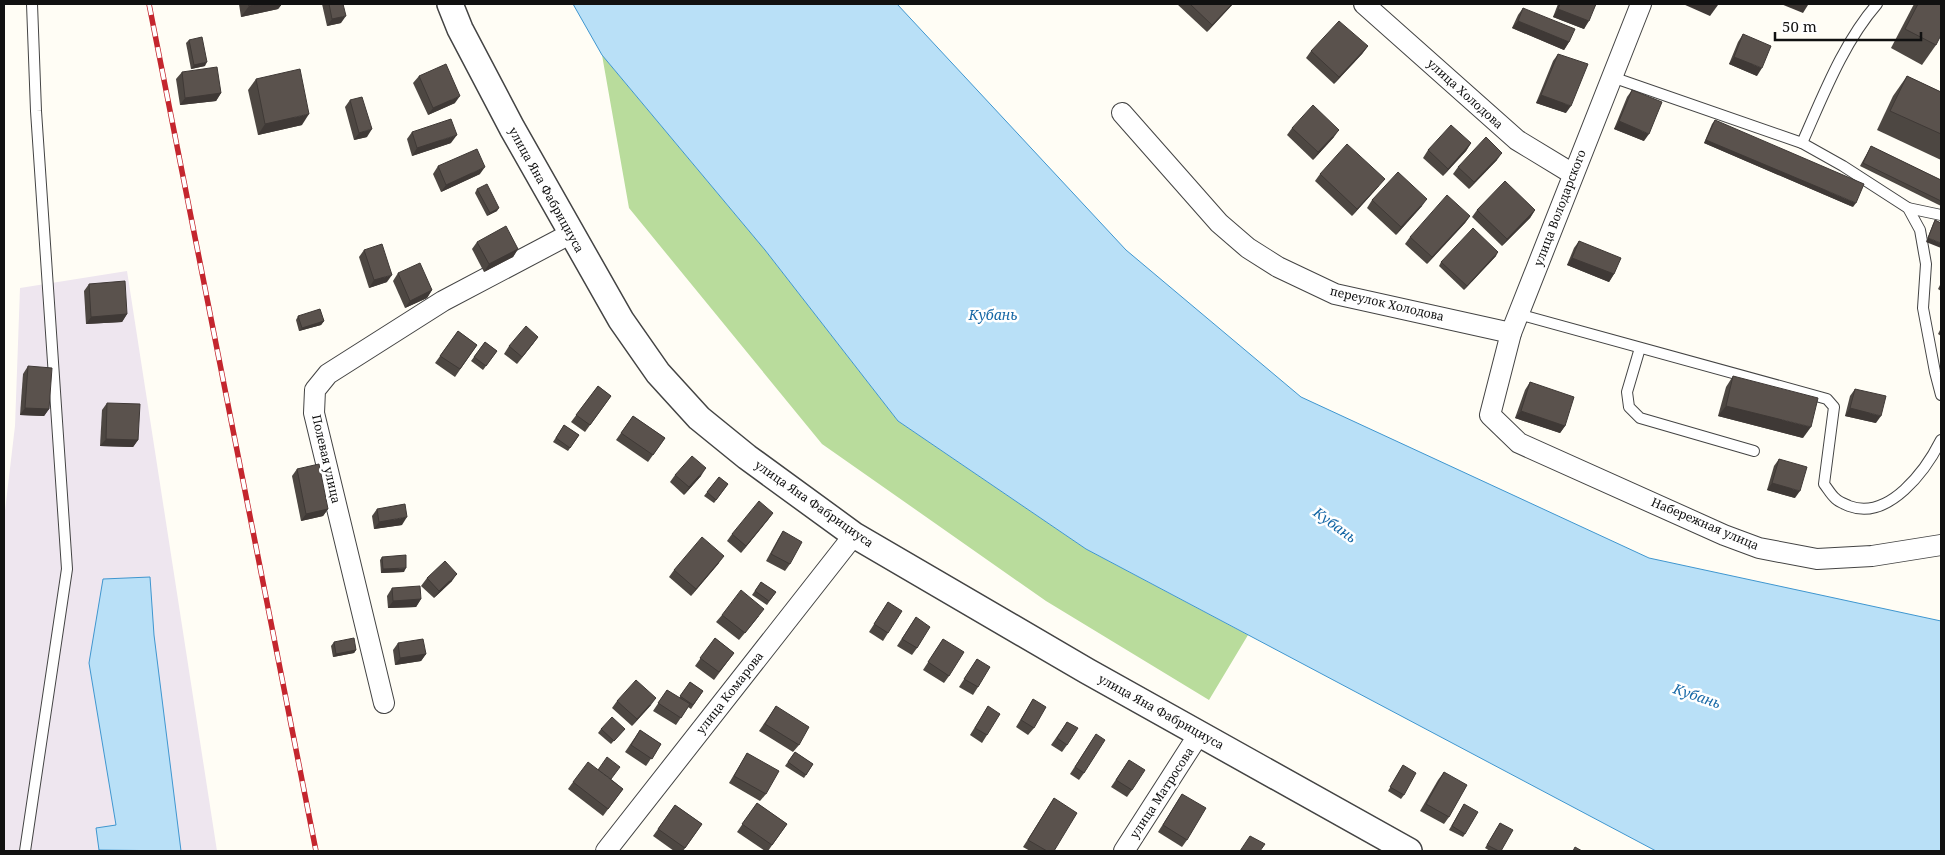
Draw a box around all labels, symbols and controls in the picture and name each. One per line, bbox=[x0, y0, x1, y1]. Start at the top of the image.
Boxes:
scale bar bbox=[1775, 10, 1921, 42]
text: 50 m bbox=[1782, 16, 1817, 36]
street label: улица Холодова bbox=[1424, 55, 1507, 133]
street label: улица Яна Фабрициуса bbox=[505, 124, 588, 256]
street label: улица Володарского bbox=[1529, 147, 1590, 269]
street label: переулок Холодова bbox=[1328, 282, 1446, 325]
water label: Кубань bbox=[967, 305, 1018, 324]
street label: Полевая улица bbox=[308, 413, 345, 505]
street label: улица Яна Фабрициуса bbox=[751, 456, 877, 551]
street label: Набережная улица bbox=[1649, 493, 1762, 554]
water label: Кубань bbox=[1309, 502, 1361, 547]
street label: улица Комарова bbox=[692, 648, 767, 737]
street label: улица Яна Фабрициуса bbox=[1095, 670, 1227, 753]
water label: Кубань bbox=[1670, 678, 1723, 713]
street label: улица Матросова bbox=[1126, 744, 1198, 842]

